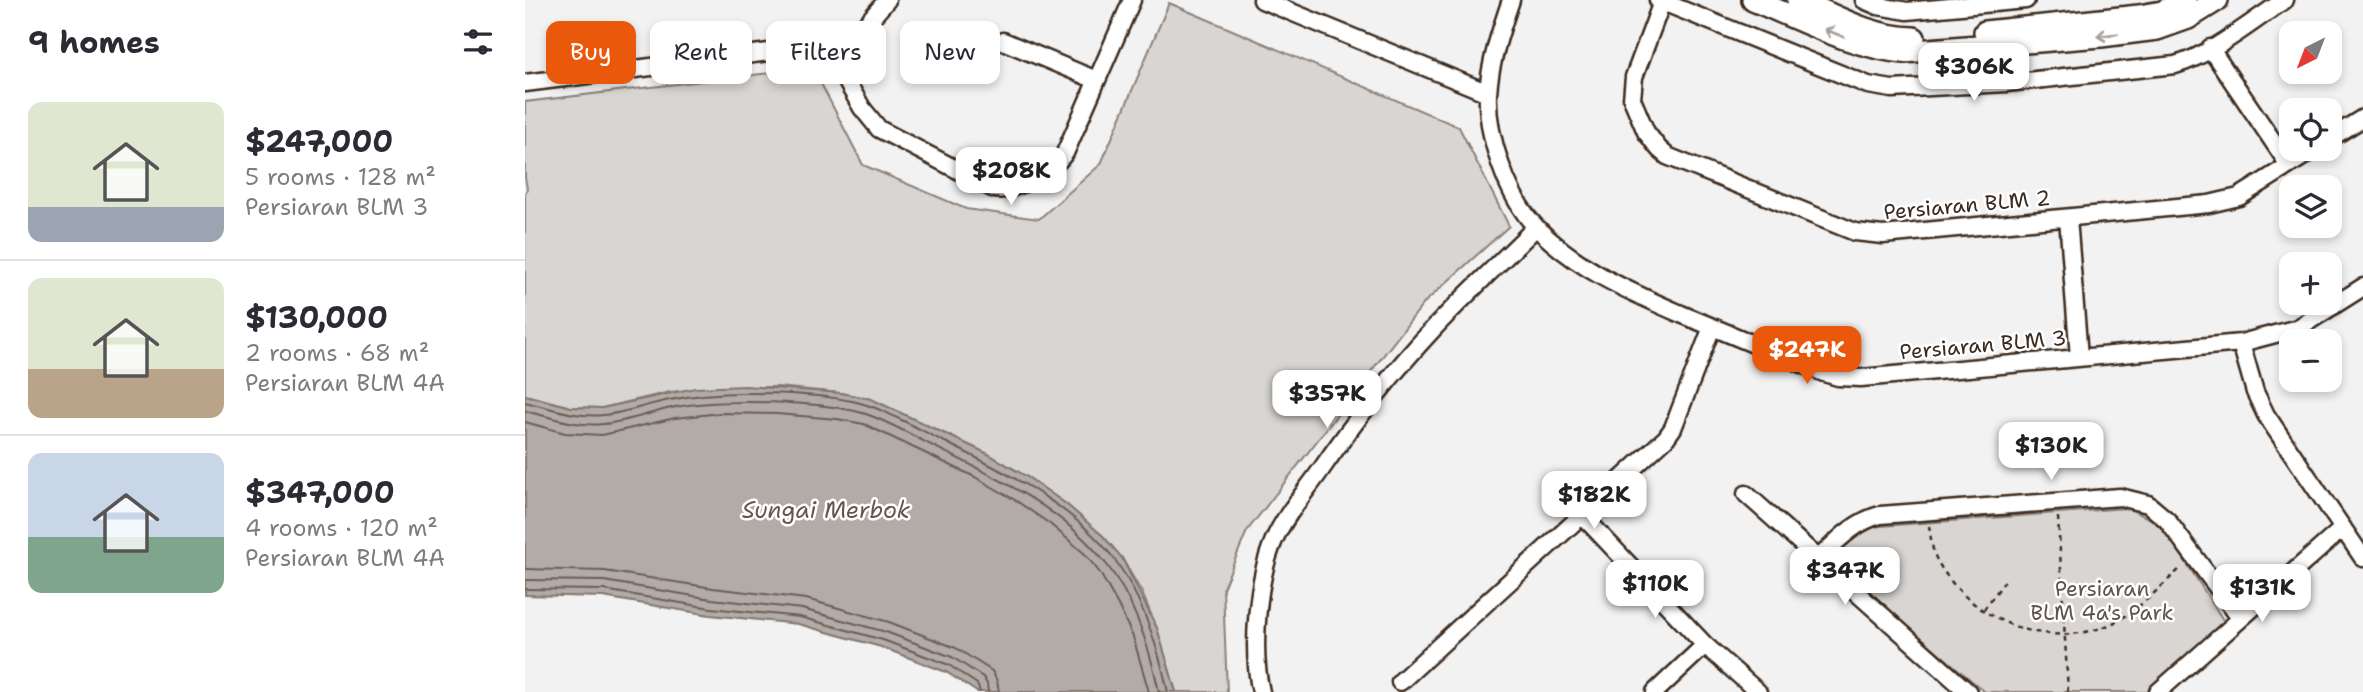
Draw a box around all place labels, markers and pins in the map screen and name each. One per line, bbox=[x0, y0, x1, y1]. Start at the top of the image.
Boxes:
pin: $306K bbox=[1925, 43, 2023, 103]
pin: $208K bbox=[962, 148, 1060, 207]
pin: $247K bbox=[1758, 326, 1856, 386]
pin: $357K bbox=[1278, 370, 1376, 430]
pin: $130K bbox=[2002, 422, 2100, 482]
pin: $182K bbox=[1545, 472, 1643, 531]
pin: $347K bbox=[1796, 548, 1894, 607]
pin: $110K bbox=[1606, 560, 1704, 620]
pin: $131K bbox=[2213, 564, 2311, 624]

